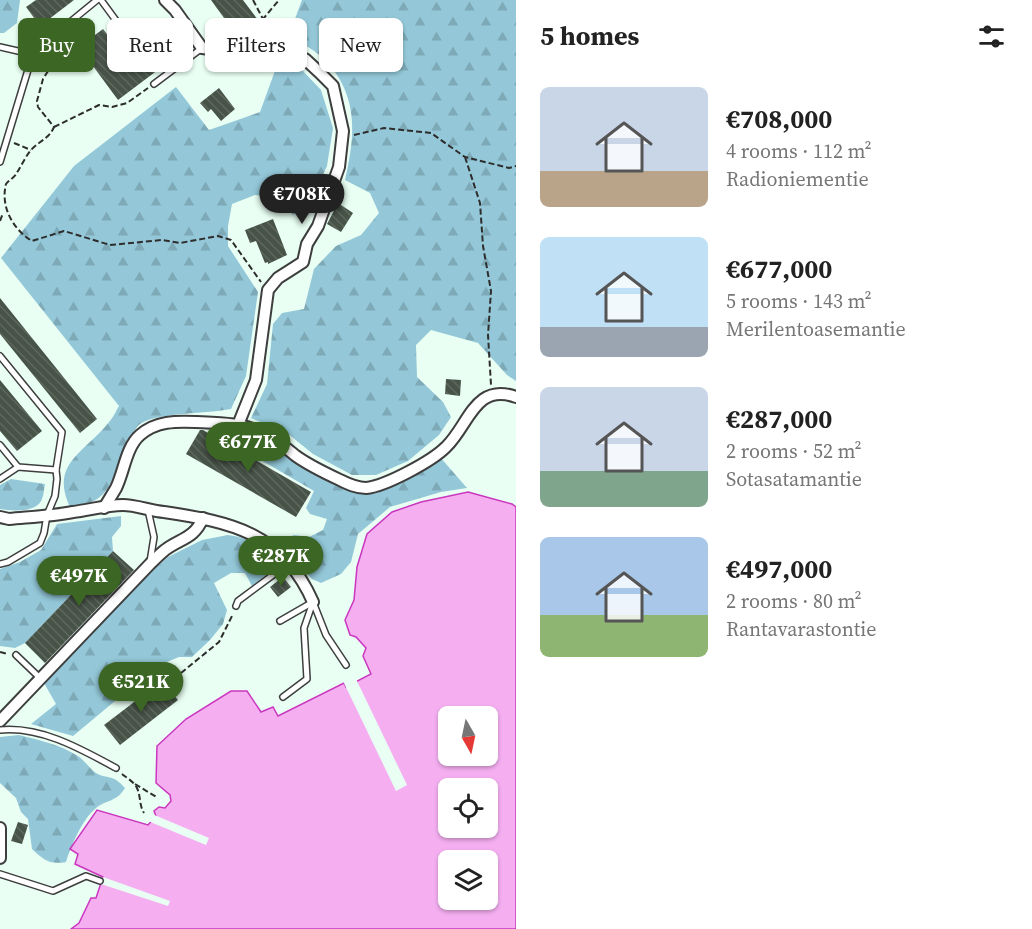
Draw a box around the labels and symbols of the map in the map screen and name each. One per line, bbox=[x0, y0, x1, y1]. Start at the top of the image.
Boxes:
pin: €708K bbox=[260, 174, 344, 225]
pin: €677K bbox=[206, 422, 290, 473]
pin: €287K bbox=[239, 536, 323, 587]
pin: €497K bbox=[37, 556, 121, 607]
pin: €521K bbox=[99, 662, 183, 713]
north arrow bbox=[438, 706, 498, 766]

